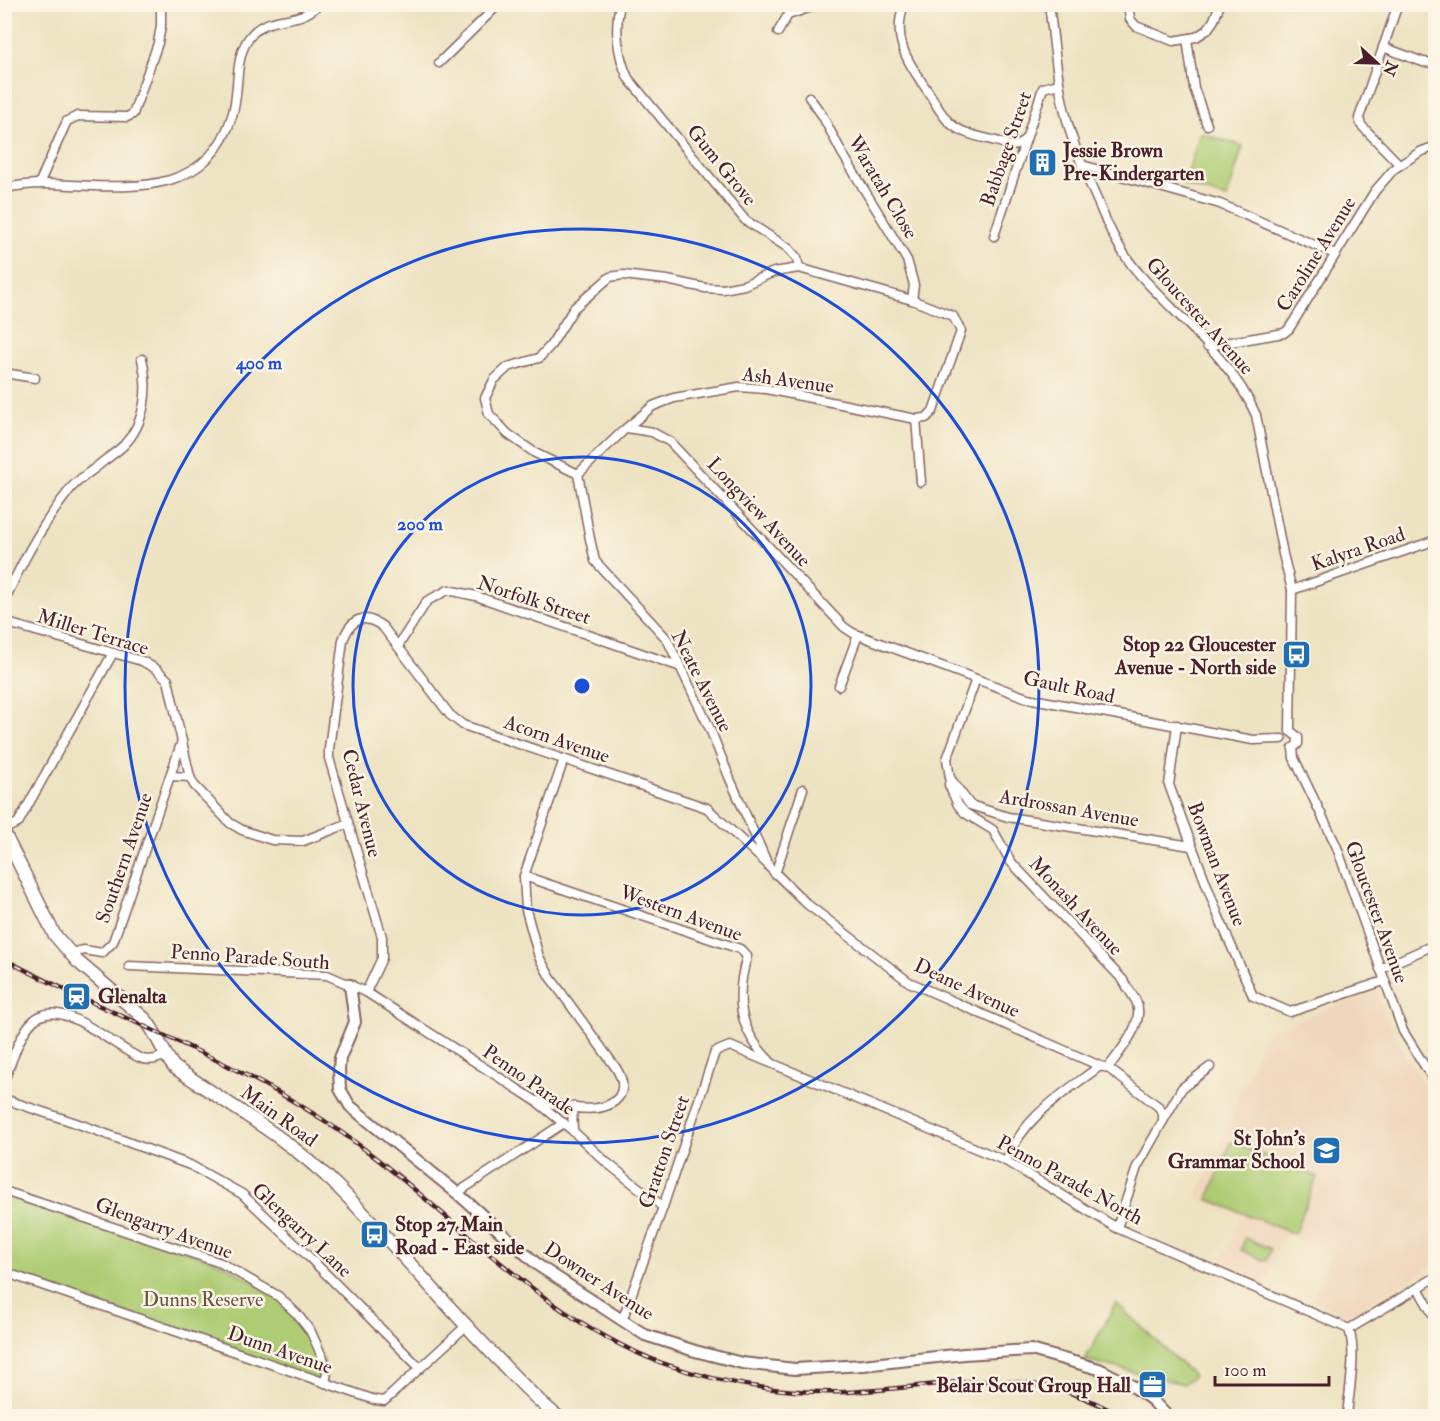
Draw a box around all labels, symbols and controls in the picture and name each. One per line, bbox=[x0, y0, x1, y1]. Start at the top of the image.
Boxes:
north arrow bbox=[1347, 33, 1407, 93]
text: N bbox=[1378, 57, 1402, 79]
street label: Babbage Street bbox=[975, 88, 1037, 210]
street label: Gum Grove bbox=[682, 119, 762, 211]
street label: Waratah Close bbox=[842, 130, 924, 243]
place label: Jessie Brown Pre-Kindergarten bbox=[1062, 138, 1205, 187]
building icon: Jessie Brown Pre-Kindergarten bbox=[1026, 146, 1058, 178]
street label: Caroline Avenue bbox=[1271, 192, 1361, 316]
street label: Gloucester Avenue bbox=[1141, 252, 1259, 380]
text: 400 m bbox=[235, 352, 283, 375]
street label: Ash Avenue bbox=[740, 361, 835, 399]
street label: Longview Avenue bbox=[702, 452, 816, 572]
text: 200 m bbox=[397, 513, 444, 536]
street label: Kalyra Road bbox=[1308, 521, 1408, 577]
street label: Norfolk Street bbox=[474, 570, 594, 630]
street label: Miller Terrace bbox=[34, 603, 152, 661]
street label: Neate Avenue bbox=[666, 626, 738, 736]
place label: Stop 22 Gloucester Avenue - North side bbox=[1114, 632, 1277, 680]
bus stop icon: Stop 22 Gloucester Avenue - North side bbox=[1281, 639, 1313, 671]
street label: Gault Road bbox=[1021, 665, 1117, 709]
centre of rings bbox=[572, 676, 592, 696]
street label: Acorn Avenue bbox=[500, 709, 613, 769]
street label: Cedar Avenue bbox=[336, 746, 388, 860]
street label: Ardrossan Avenue bbox=[996, 783, 1141, 833]
street label: Southern Avenue bbox=[90, 790, 158, 926]
street label: Bowman Avenue bbox=[1182, 798, 1252, 930]
street label: Gloucester Avenue bbox=[1340, 837, 1414, 987]
street label: Monash Avenue bbox=[1024, 851, 1128, 961]
street label: Western Avenue bbox=[615, 879, 746, 947]
street label: Penno Parade South bbox=[170, 939, 331, 975]
street label: Deane Avenue bbox=[910, 953, 1024, 1023]
station icon: Glenalta bbox=[61, 980, 93, 1012]
place label: Glenalta bbox=[98, 984, 167, 1009]
street label: Penno Parade bbox=[478, 1039, 580, 1121]
street label: Main Road bbox=[236, 1080, 323, 1152]
street label: Gratton Street bbox=[633, 1092, 695, 1212]
place label: St John's Grammar School bbox=[1168, 1126, 1306, 1174]
street label: Penno Parade North bbox=[993, 1130, 1148, 1231]
school or university icon: St John's Grammar School bbox=[1310, 1134, 1342, 1166]
street label: Glengarry Lane bbox=[247, 1177, 357, 1283]
street label: Glengarry Avenue bbox=[92, 1192, 236, 1264]
place label: Stop 27 Main Road - East side bbox=[395, 1212, 525, 1260]
bus stop icon: Stop 27 Main Road - East side bbox=[358, 1219, 390, 1251]
street label: Downer Avenue bbox=[539, 1236, 659, 1326]
park label: Dunns Reserve bbox=[143, 1287, 263, 1312]
street label: Dunn Avenue bbox=[224, 1320, 336, 1380]
scale bar bbox=[1215, 1349, 1329, 1387]
text: 100 m bbox=[1224, 1359, 1267, 1382]
office icon: Belair Scout Group Hall bbox=[1136, 1369, 1168, 1401]
place label: Belair Scout Group Hall bbox=[936, 1373, 1132, 1399]

